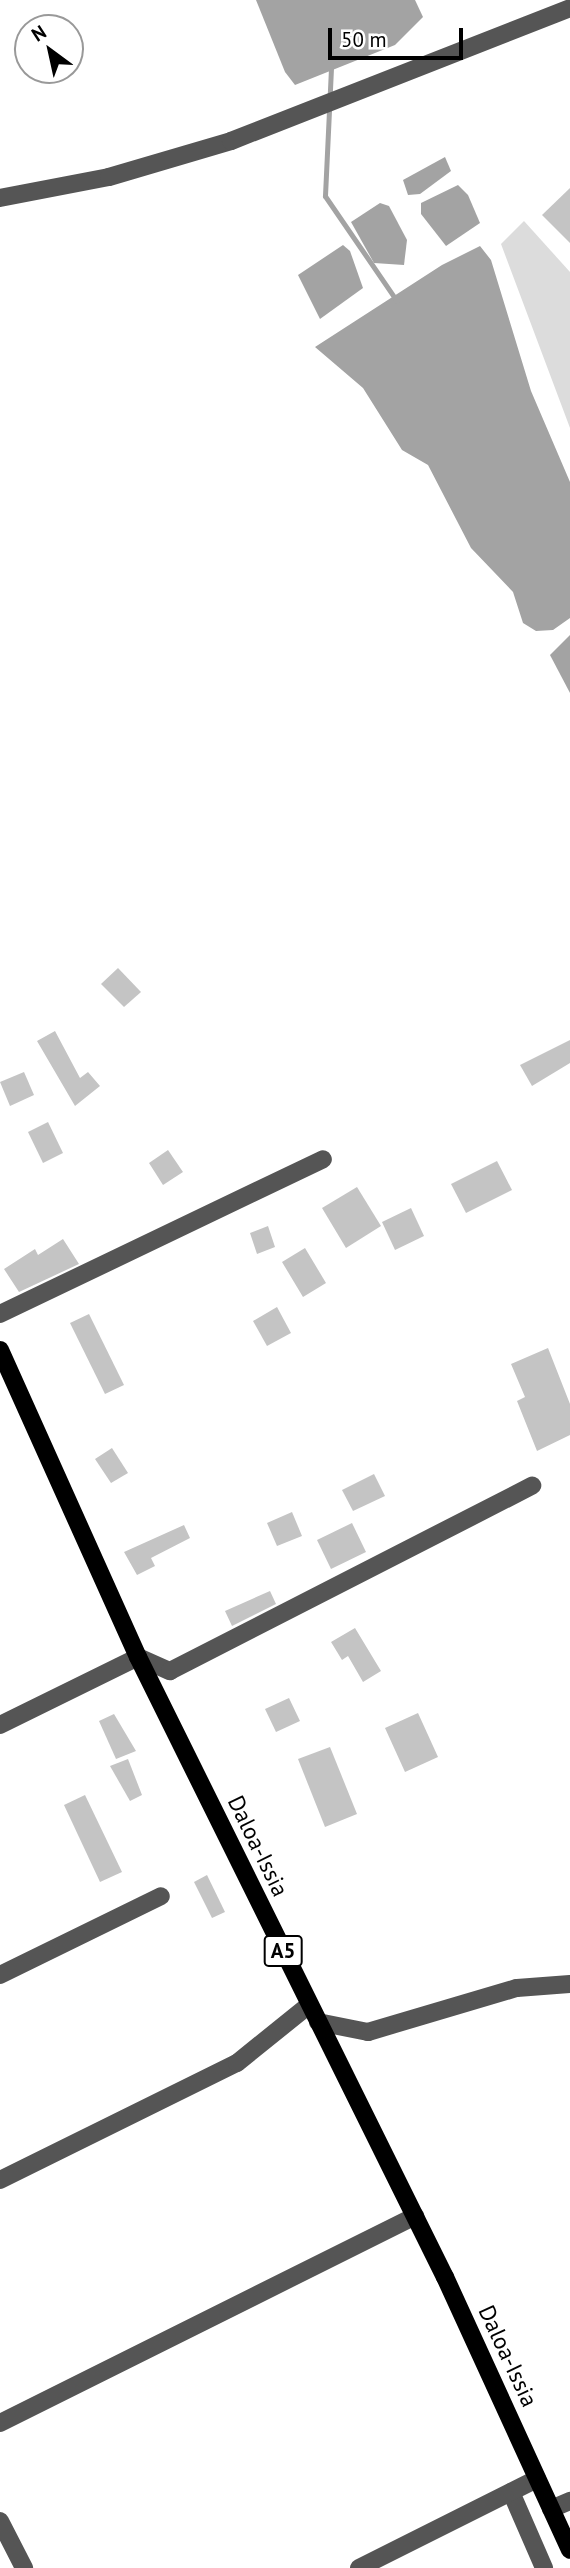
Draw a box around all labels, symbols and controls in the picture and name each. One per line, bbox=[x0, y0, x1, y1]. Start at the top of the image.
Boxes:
north arrow bbox=[14, 14, 84, 84]
scale bar bbox=[332, 14, 467, 58]
text: N bbox=[27, 20, 50, 47]
text: 50 m bbox=[341, 26, 387, 53]
street label: Daloa-Issia bbox=[222, 1791, 294, 1901]
road number: A5 bbox=[262, 1934, 304, 1968]
street label: Daloa-Issia bbox=[472, 2301, 544, 2411]

